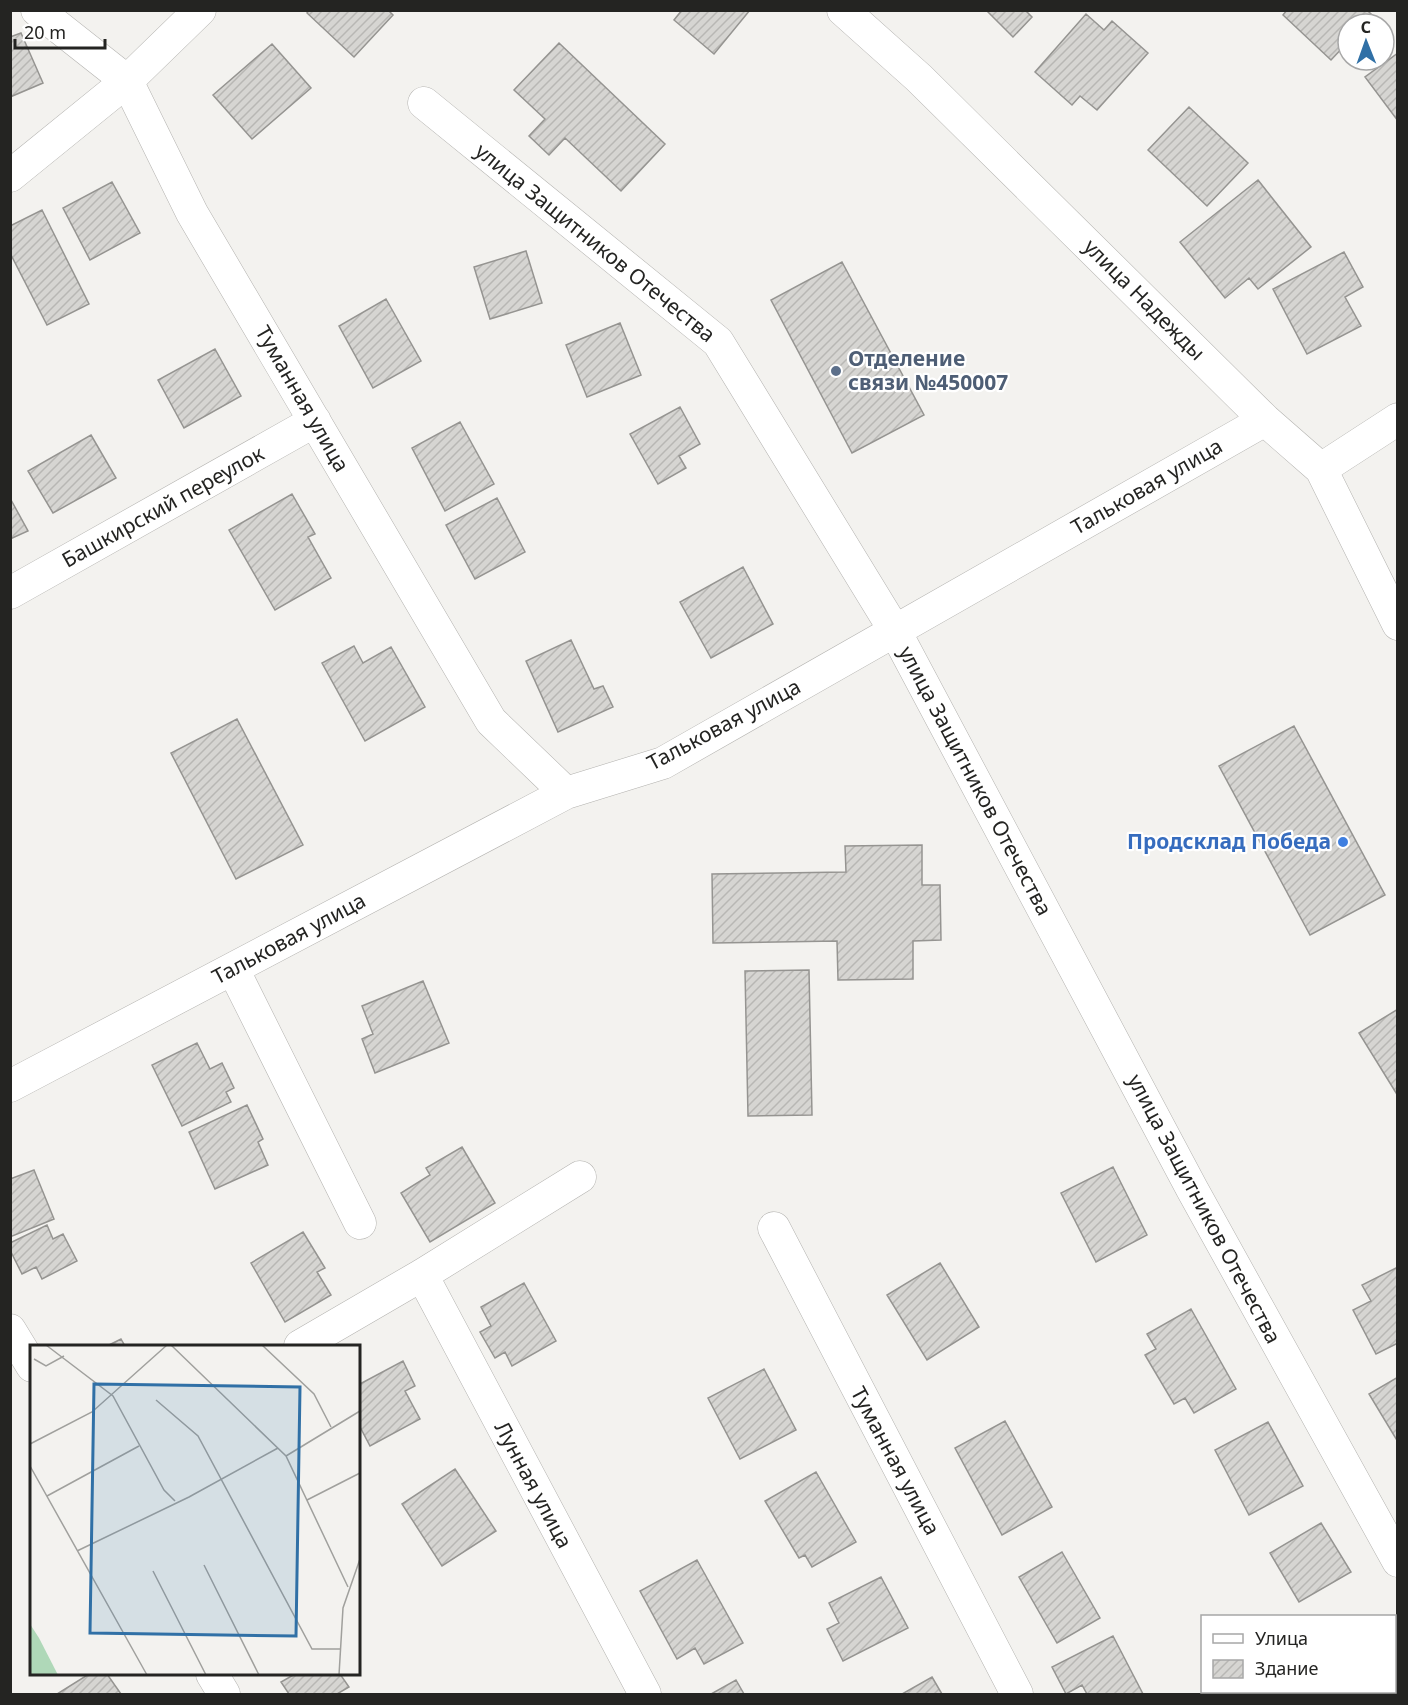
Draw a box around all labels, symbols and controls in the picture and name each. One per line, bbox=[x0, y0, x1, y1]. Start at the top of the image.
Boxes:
scale bar bbox=[15, 12, 105, 50]
north arrow bbox=[1336, 12, 1396, 72]
text: С bbox=[1360, 16, 1371, 38]
text: 20 m bbox=[24, 20, 66, 44]
street label: улица Защитников Отечества bbox=[470, 137, 722, 348]
street label: улица Надежды bbox=[1078, 233, 1211, 366]
street label: Туманная улица bbox=[250, 320, 356, 477]
place label: Отделение связи №450007 bbox=[848, 344, 1008, 396]
marker: Отделение связи №450007 bbox=[829, 364, 843, 378]
street label: Тальковая улица bbox=[1066, 431, 1227, 541]
street label: Башкирский переулок bbox=[56, 439, 269, 573]
street label: улица Защитников Отечества bbox=[893, 641, 1059, 920]
street label: Тальковая улица bbox=[642, 672, 805, 776]
place label: Продсклад Победа bbox=[1127, 827, 1331, 855]
marker: Продсклад Победа bbox=[1336, 835, 1350, 849]
street label: Тальковая улица bbox=[207, 886, 370, 990]
street label: улица Защитников Отечества bbox=[1122, 1069, 1288, 1348]
inset map bbox=[30, 1345, 360, 1675]
street label: Туманная улица bbox=[845, 1381, 947, 1540]
street label: Лунная улица bbox=[489, 1416, 579, 1553]
legend bbox=[1201, 1615, 1396, 1693]
text: Улица bbox=[1255, 1626, 1308, 1650]
text: Здание bbox=[1255, 1656, 1319, 1680]

